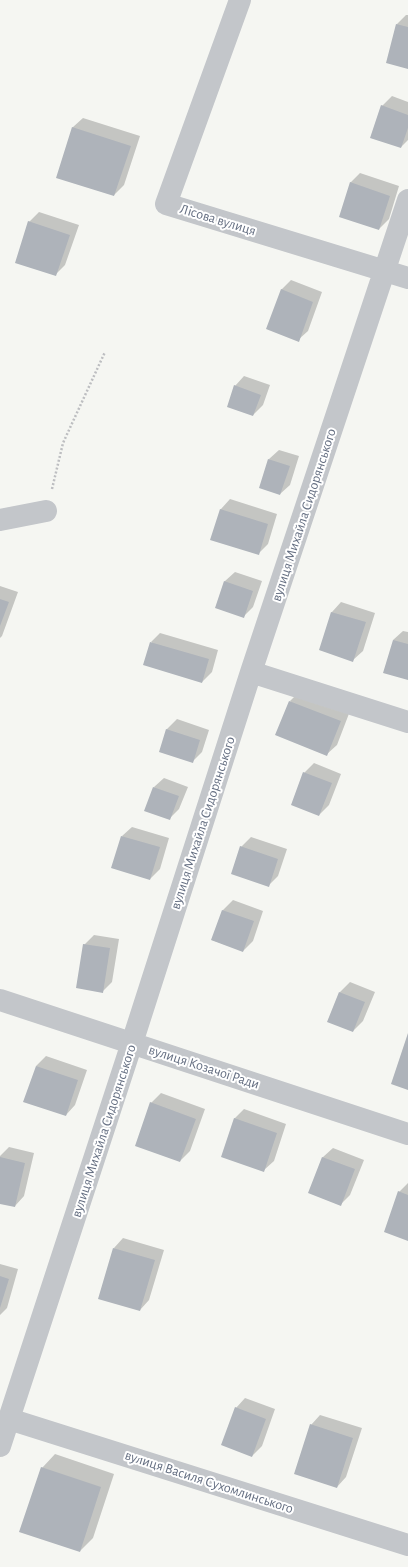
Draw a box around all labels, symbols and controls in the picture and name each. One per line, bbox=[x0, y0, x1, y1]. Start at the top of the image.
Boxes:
street label: Лісова вулиця bbox=[178, 200, 258, 240]
street label: вулиця Михайла Сидорянського bbox=[268, 426, 340, 604]
street label: вулиця Михайла Сидорянського bbox=[167, 734, 239, 912]
street label: вулиця Козачої Ради bbox=[147, 1041, 261, 1093]
street label: вулиця Михайла Сидорянського bbox=[68, 1042, 140, 1220]
street label: вулиця Василя Сухомлинського bbox=[123, 1447, 295, 1517]

